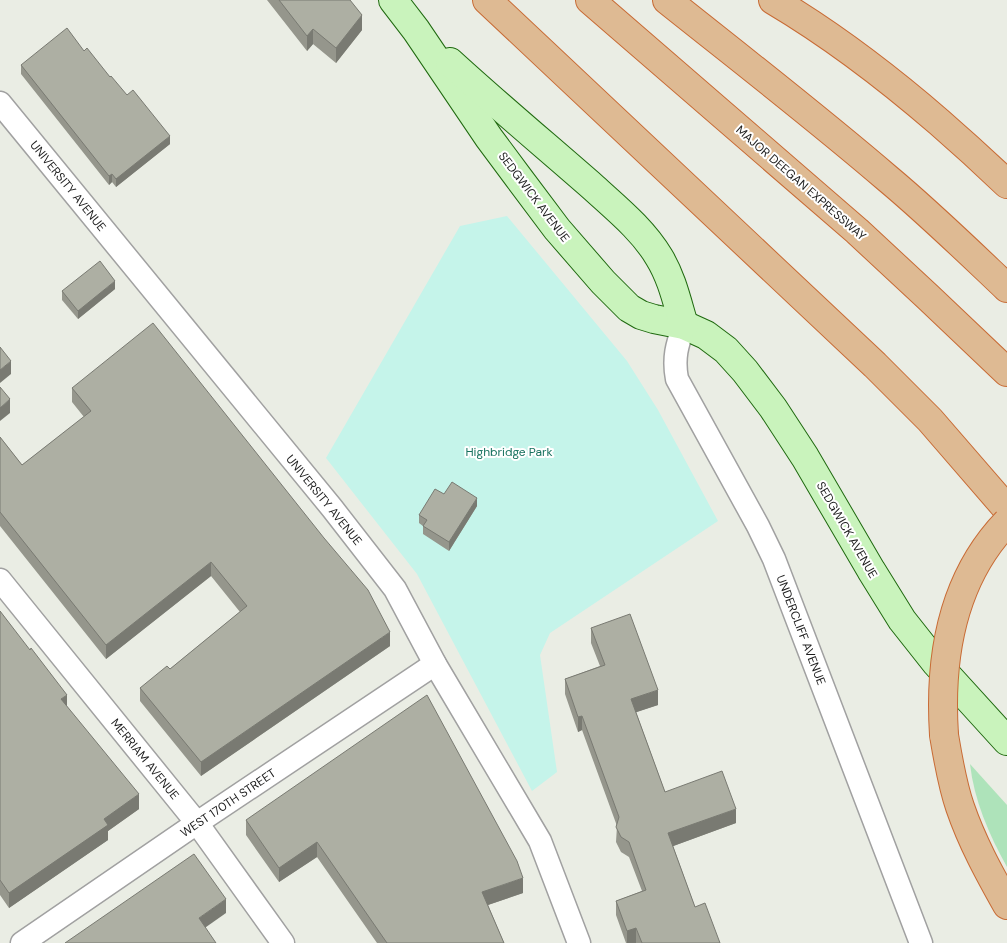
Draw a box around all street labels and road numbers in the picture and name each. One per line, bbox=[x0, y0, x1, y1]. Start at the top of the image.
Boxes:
street label: MAJOR DEEGAN EXPRESSWAY bbox=[733, 122, 869, 244]
street label: UNIVERSITY AVENUE bbox=[27, 137, 110, 235]
street label: SEDGWICK AVENUE bbox=[495, 149, 573, 245]
street label: UNIVERSITY AVENUE bbox=[283, 451, 366, 549]
street label: SEDGWICK AVENUE bbox=[813, 479, 881, 581]
street label: UNDERCLIFF AVENUE bbox=[773, 573, 829, 688]
street label: MERRIAM AVENUE bbox=[107, 715, 183, 803]
street label: WEST 170TH STREET bbox=[177, 765, 279, 841]

